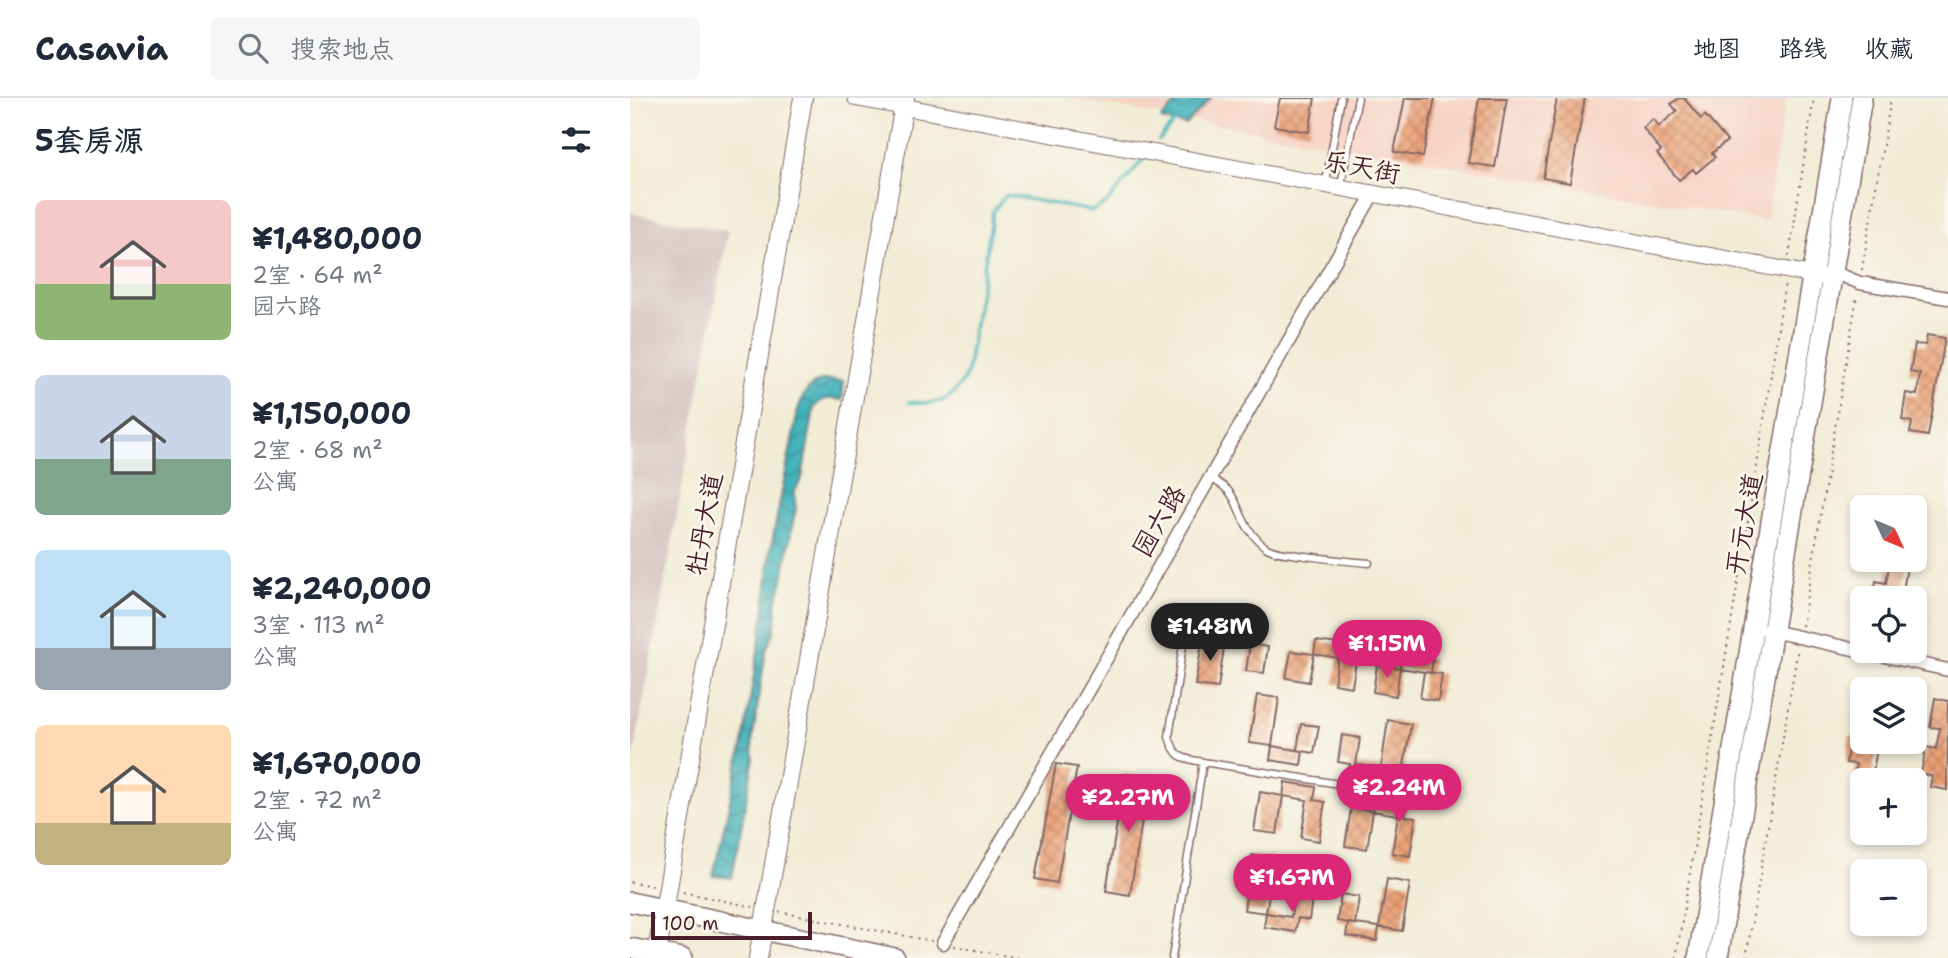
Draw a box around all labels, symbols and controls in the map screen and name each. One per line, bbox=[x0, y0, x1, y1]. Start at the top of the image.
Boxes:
search box bbox=[210, 17, 700, 80]
text: Casavia bbox=[35, 26, 168, 71]
icon: search bbox=[234, 29, 272, 67]
text: 搜索地点 bbox=[290, 31, 394, 66]
text: 地图 bbox=[1693, 33, 1741, 65]
text: 路线 bbox=[1779, 33, 1827, 65]
text: 收藏 bbox=[1865, 33, 1913, 65]
text: 5套房源 bbox=[35, 120, 144, 161]
icon: filters bbox=[557, 121, 595, 159]
street label: 乐天街 bbox=[1320, 142, 1404, 191]
text: ¥1,480,000 bbox=[252, 218, 422, 259]
icon: home bbox=[91, 228, 175, 312]
text: 2室 · 64 m² bbox=[252, 260, 383, 290]
text: 园六路 bbox=[252, 291, 321, 321]
text: ¥1,150,000 bbox=[252, 393, 412, 434]
icon: home bbox=[91, 403, 175, 487]
text: 2室 · 68 m² bbox=[252, 435, 383, 465]
text: 公寓 bbox=[252, 466, 298, 496]
street label: 牡丹大道 bbox=[677, 470, 730, 578]
street label: 开元大道 bbox=[1717, 470, 1770, 578]
street label: 园六路 bbox=[1124, 478, 1193, 563]
north arrow bbox=[1850, 495, 1927, 572]
map controls bbox=[1850, 495, 1927, 936]
text: ¥2,240,000 bbox=[252, 568, 432, 609]
icon: home bbox=[91, 578, 175, 662]
button: locate bbox=[1850, 586, 1927, 663]
pin: ¥1.48M bbox=[1153, 603, 1267, 663]
text: 3室 · 113 m² bbox=[252, 610, 385, 640]
text: ¥1.48M bbox=[1167, 611, 1253, 641]
pin: ¥1.15M bbox=[1330, 620, 1444, 680]
text: ¥1.15M bbox=[1348, 628, 1426, 658]
text: 公寓 bbox=[252, 641, 298, 671]
button: layers bbox=[1850, 677, 1927, 754]
text: ¥1,670,000 bbox=[252, 743, 422, 784]
icon: home bbox=[91, 753, 175, 837]
pin: ¥2.24M bbox=[1342, 764, 1456, 824]
button: + bbox=[1850, 768, 1927, 845]
text: ¥2.24M bbox=[1352, 772, 1446, 802]
pin: ¥2.27M bbox=[1071, 774, 1185, 834]
text: ¥2.27M bbox=[1082, 782, 1174, 812]
text: 2室 · 72 m² bbox=[252, 785, 382, 815]
text: 公寓 bbox=[252, 816, 298, 846]
pin: ¥1.67M bbox=[1235, 854, 1349, 914]
button: − bbox=[1850, 859, 1927, 936]
text: ¥1.67M bbox=[1249, 862, 1335, 892]
scale bar bbox=[651, 909, 812, 941]
text: 100 m bbox=[662, 911, 719, 936]

